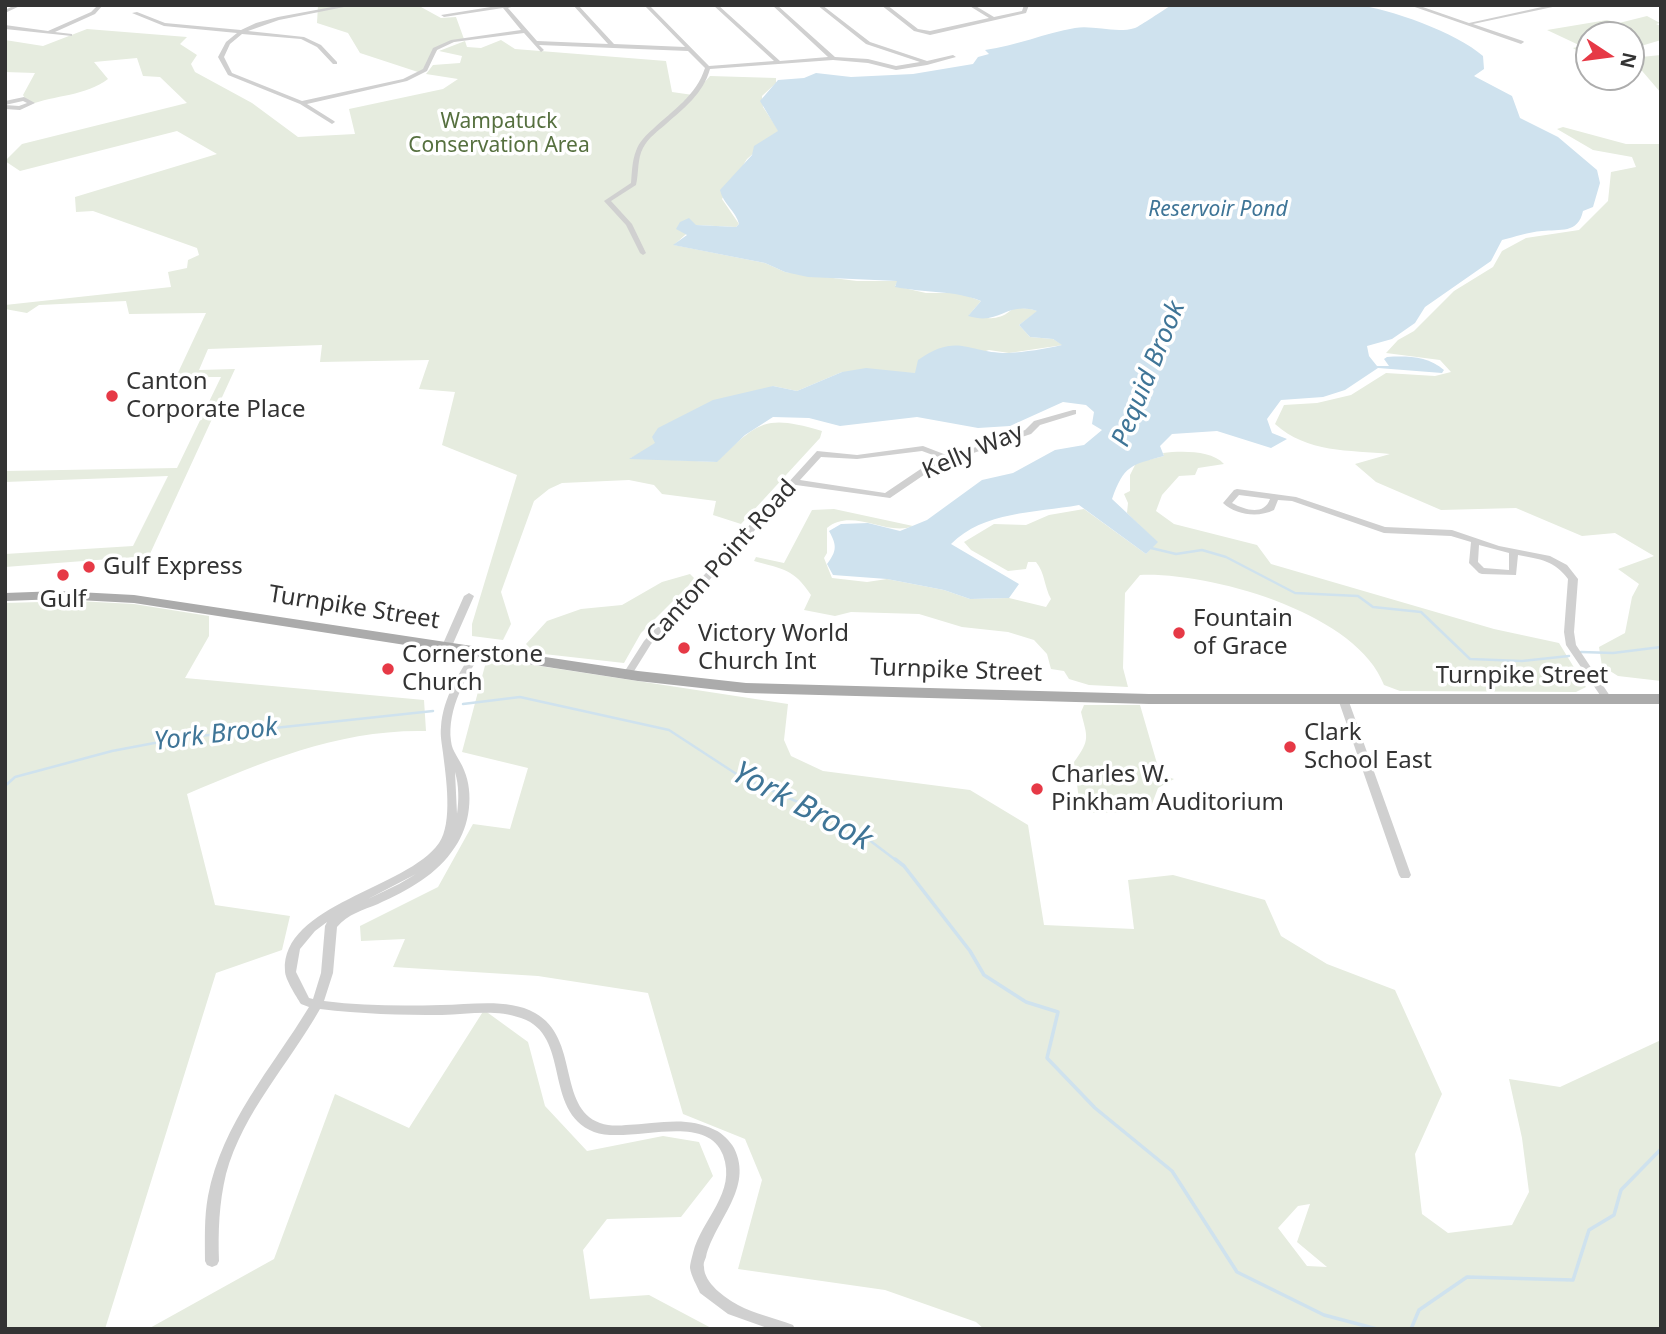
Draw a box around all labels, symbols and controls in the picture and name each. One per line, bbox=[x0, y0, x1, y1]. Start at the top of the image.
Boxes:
north arrow bbox=[1575, 21, 1645, 91]
text: N bbox=[1614, 50, 1643, 71]
park label: Wampatuck Conservation Area bbox=[408, 109, 590, 159]
water label: Reservoir Pond bbox=[1148, 197, 1288, 223]
water label: Pequid Brook bbox=[1106, 297, 1192, 451]
place label: Canton Corporate Place bbox=[126, 368, 305, 424]
marker: Canton Corporate Place bbox=[104, 388, 120, 404]
street label: Kelly Way bbox=[918, 418, 1028, 486]
street label: Canton Point Road bbox=[641, 474, 803, 650]
place label: Gulf Express bbox=[103, 553, 243, 581]
marker: Gulf Express bbox=[81, 559, 97, 575]
marker: Gulf bbox=[55, 567, 71, 583]
street label: Turnpike Street bbox=[267, 580, 441, 636]
place label: Gulf bbox=[40, 586, 86, 614]
place label: Fountain of Grace bbox=[1193, 605, 1293, 661]
place label: Victory World Church Int bbox=[698, 620, 849, 676]
marker: Fountain of Grace bbox=[1171, 625, 1187, 641]
marker: Victory World Church Int bbox=[676, 640, 692, 656]
place label: Cornerstone Church bbox=[402, 641, 543, 697]
street label: Turnpike Street bbox=[869, 654, 1043, 688]
marker: Cornerstone Church bbox=[380, 661, 396, 677]
street label: Turnpike Street bbox=[1436, 662, 1608, 690]
water label: York Brook bbox=[152, 712, 280, 758]
place label: Clark School East bbox=[1304, 719, 1432, 775]
marker: Clark School East bbox=[1282, 739, 1298, 755]
water label: York Brook bbox=[726, 754, 878, 860]
place label: Charles W. Pinkham Auditorium bbox=[1051, 761, 1284, 817]
marker: Charles W. Pinkham Auditorium bbox=[1029, 781, 1045, 797]

